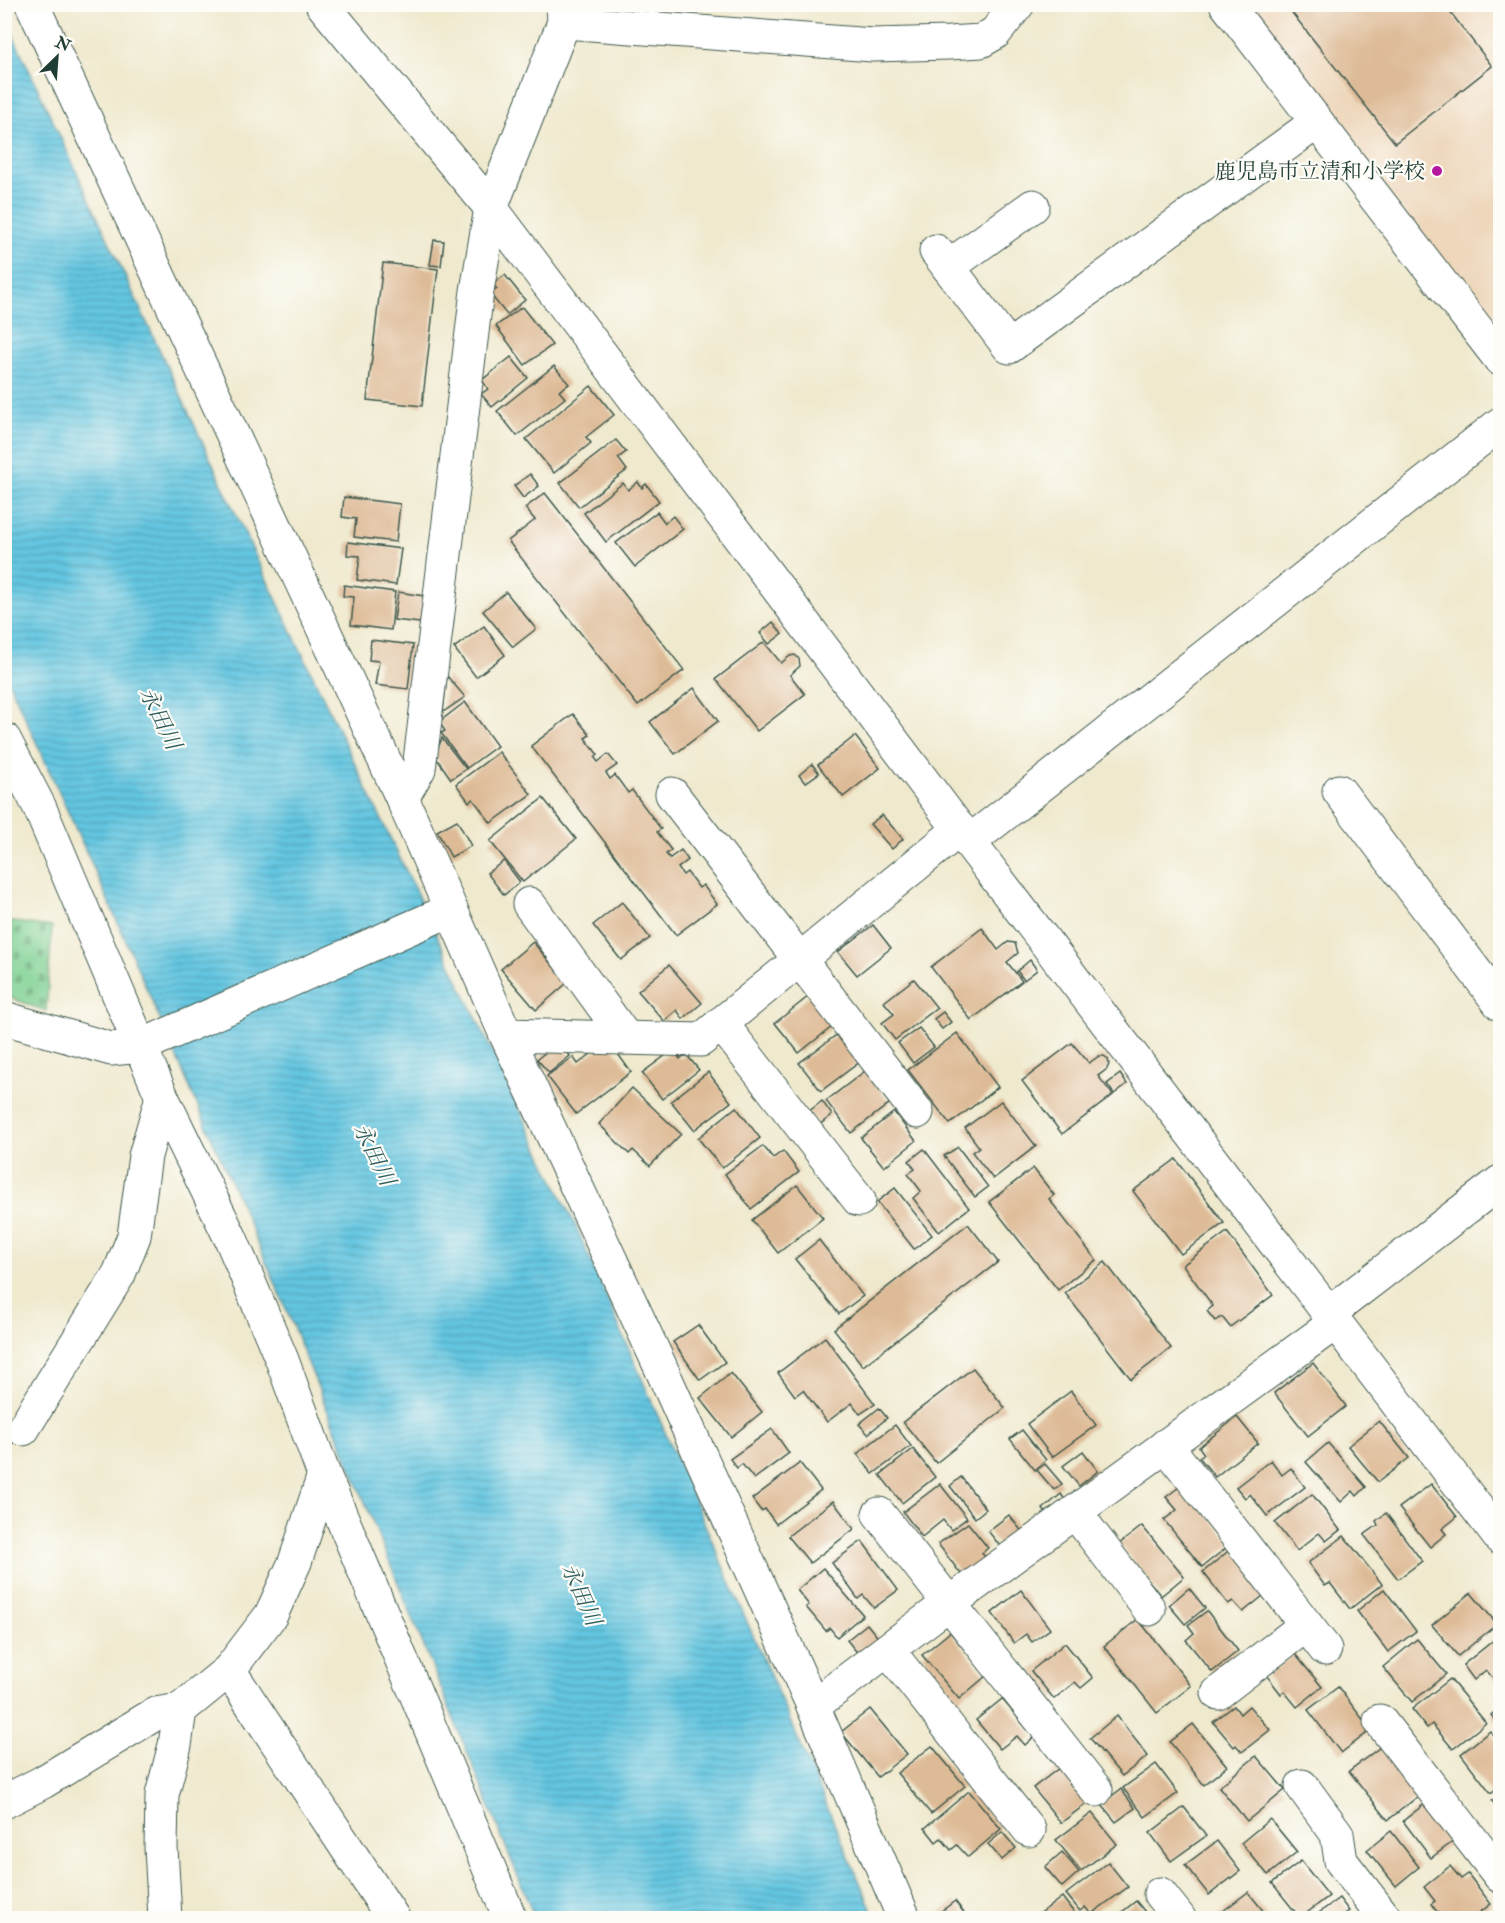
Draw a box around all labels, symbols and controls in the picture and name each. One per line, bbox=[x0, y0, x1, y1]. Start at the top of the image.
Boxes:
north arrow bbox=[27, 27, 87, 87]
text: N bbox=[51, 32, 74, 57]
place label: 鹿児島市立清和小学校 bbox=[1215, 158, 1425, 185]
marker: 鹿児島市立清和小学校 bbox=[1430, 164, 1444, 178]
water label: 永田川 bbox=[133, 683, 188, 756]
water label: 永田川 bbox=[347, 1119, 402, 1192]
water label: 永田川 bbox=[555, 1559, 608, 1632]

